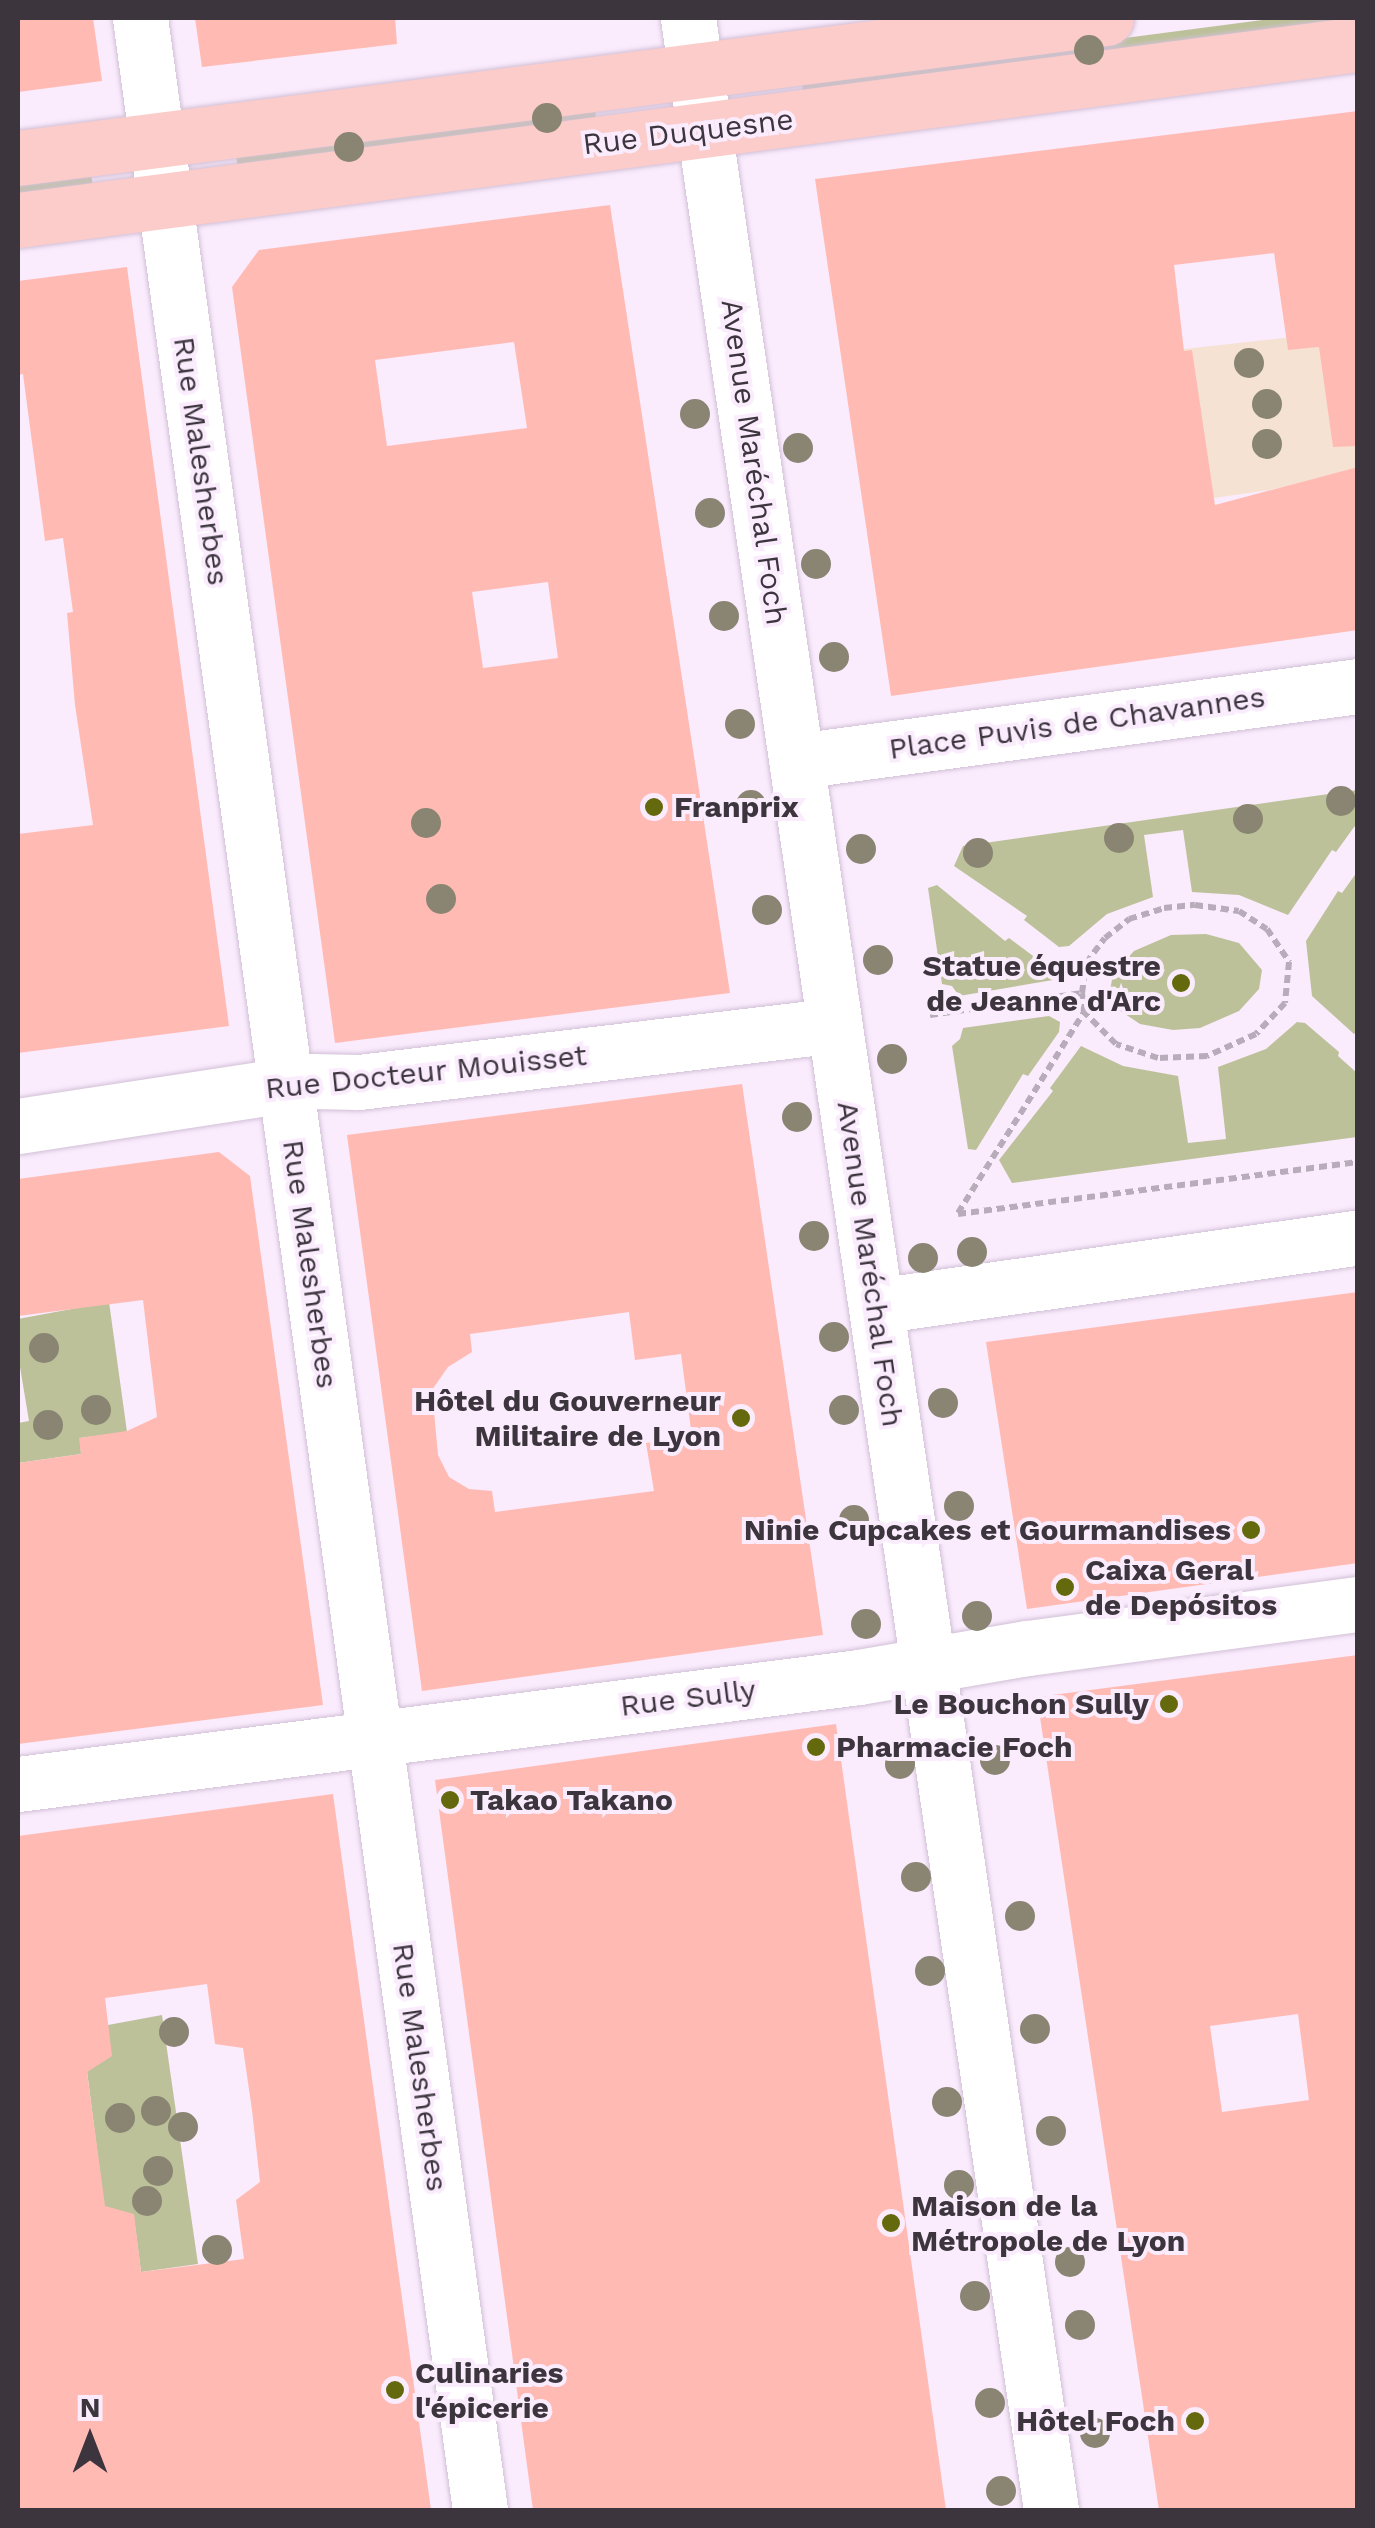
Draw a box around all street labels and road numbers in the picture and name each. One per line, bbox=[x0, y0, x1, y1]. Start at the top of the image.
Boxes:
street label: Rue Duquesne bbox=[581, 101, 795, 163]
street label: Avenue Maréchal Foch bbox=[713, 296, 795, 628]
street label: Rue Malesherbes bbox=[166, 334, 236, 588]
street label: Place Puvis de Chavannes bbox=[887, 679, 1267, 767]
street label: Rue Docteur Mouisset bbox=[263, 1037, 589, 1107]
street label: Avenue Maréchal Foch bbox=[829, 1098, 911, 1430]
street label: Rue Malesherbes bbox=[275, 1137, 345, 1391]
street label: Rue Sully bbox=[618, 1672, 758, 1724]
street label: Rue Malesherbes bbox=[385, 1940, 455, 2194]

